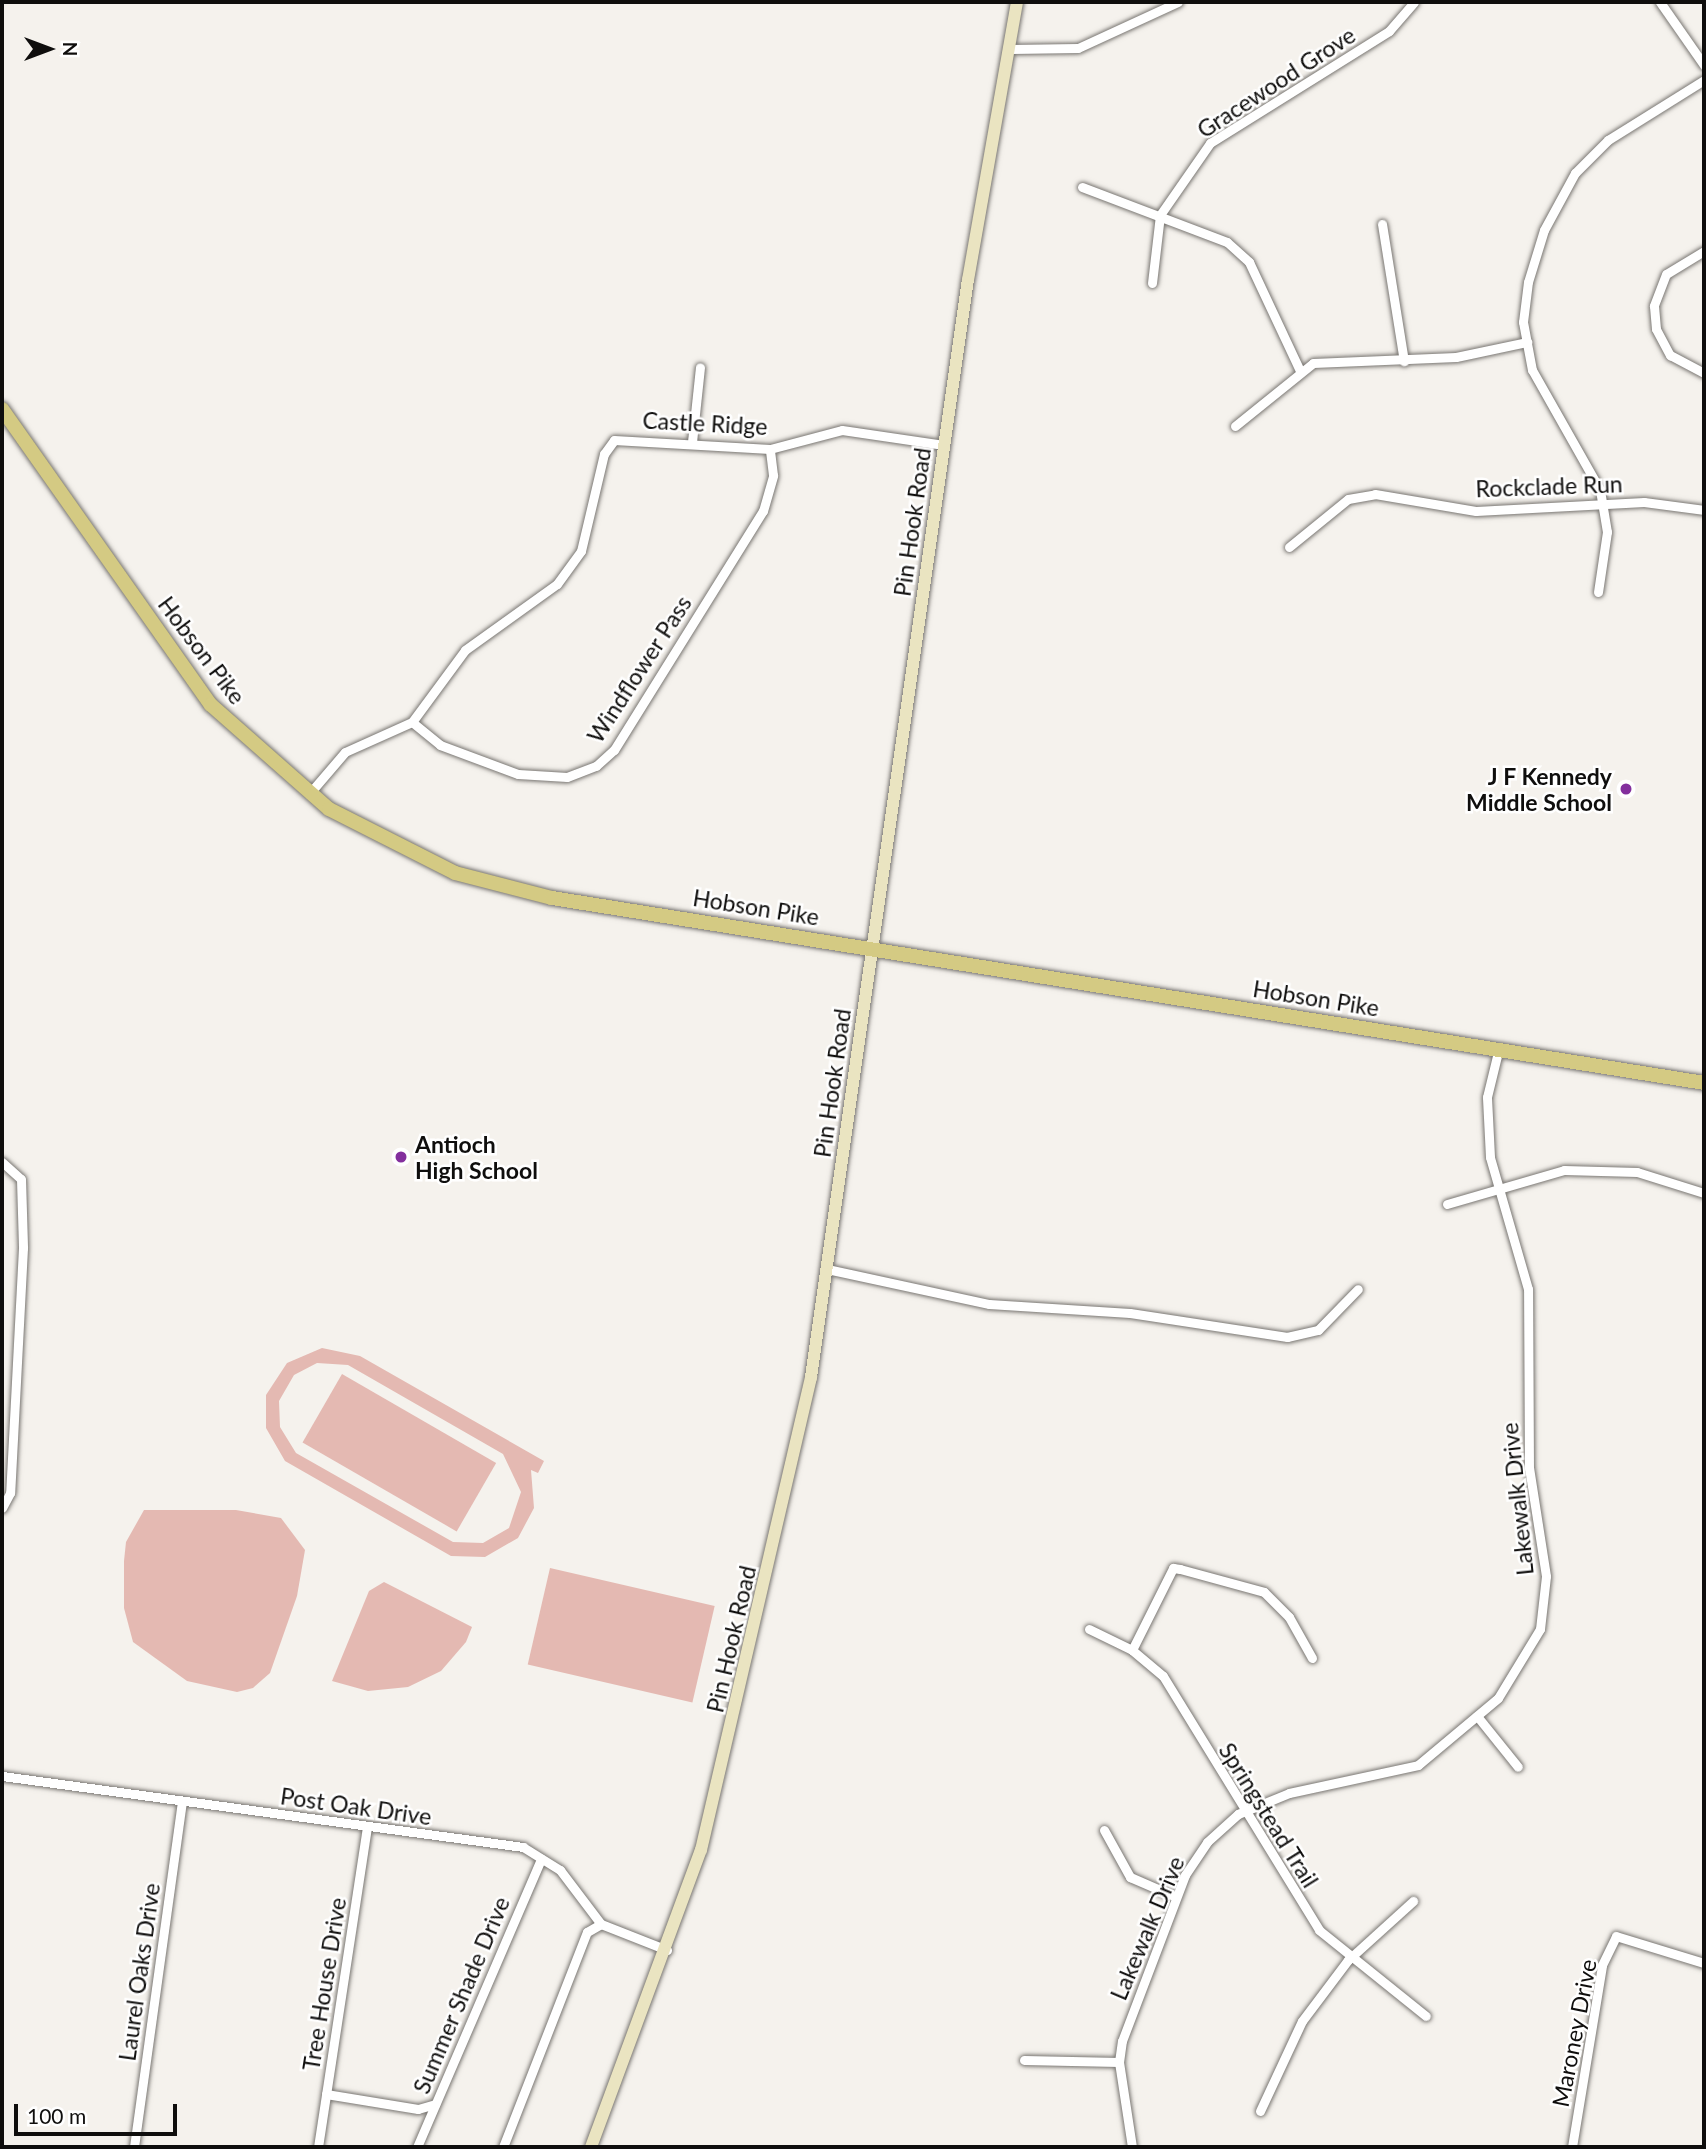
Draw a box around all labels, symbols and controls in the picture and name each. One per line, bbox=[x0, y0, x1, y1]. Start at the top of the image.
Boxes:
north arrow bbox=[14, 14, 84, 84]
street label: Gracewood Grove bbox=[1192, 21, 1360, 143]
text: N bbox=[59, 42, 82, 56]
street label: Castle Ridge bbox=[642, 406, 768, 440]
street label: Pin Hook Road bbox=[888, 446, 936, 598]
street label: Rockclade Run bbox=[1475, 470, 1623, 502]
street label: Windflower Pass bbox=[581, 590, 697, 748]
street label: Hobson Pike bbox=[153, 591, 251, 709]
place label: J F Kennedy Middle School bbox=[1466, 762, 1612, 816]
marker: J F Kennedy Middle School bbox=[1618, 781, 1634, 797]
street label: Hobson Pike bbox=[691, 883, 821, 931]
street label: Hobson Pike bbox=[1251, 974, 1381, 1022]
street label: Pin Hook Road bbox=[808, 1007, 856, 1159]
place label: Antioch High School bbox=[415, 1130, 538, 1184]
marker: Antioch High School bbox=[393, 1149, 409, 1165]
street label: Lakewalk Drive bbox=[1495, 1421, 1539, 1577]
street label: Pin Hook Road bbox=[701, 1563, 761, 1715]
street label: Springstead Trail bbox=[1213, 1737, 1325, 1893]
street label: Post Oak Drive bbox=[279, 1782, 433, 1830]
street label: Lakewalk Drive bbox=[1104, 1852, 1190, 2004]
street label: Laurel Oaks Drive bbox=[113, 1881, 165, 2063]
street label: Summer Shade Drive bbox=[407, 1892, 515, 2098]
street label: Tree House Drive bbox=[297, 1895, 351, 2073]
street label: Maroney Drive bbox=[1546, 1956, 1602, 2110]
scale bar bbox=[18, 2090, 180, 2134]
text: 100 m bbox=[27, 2103, 86, 2128]

